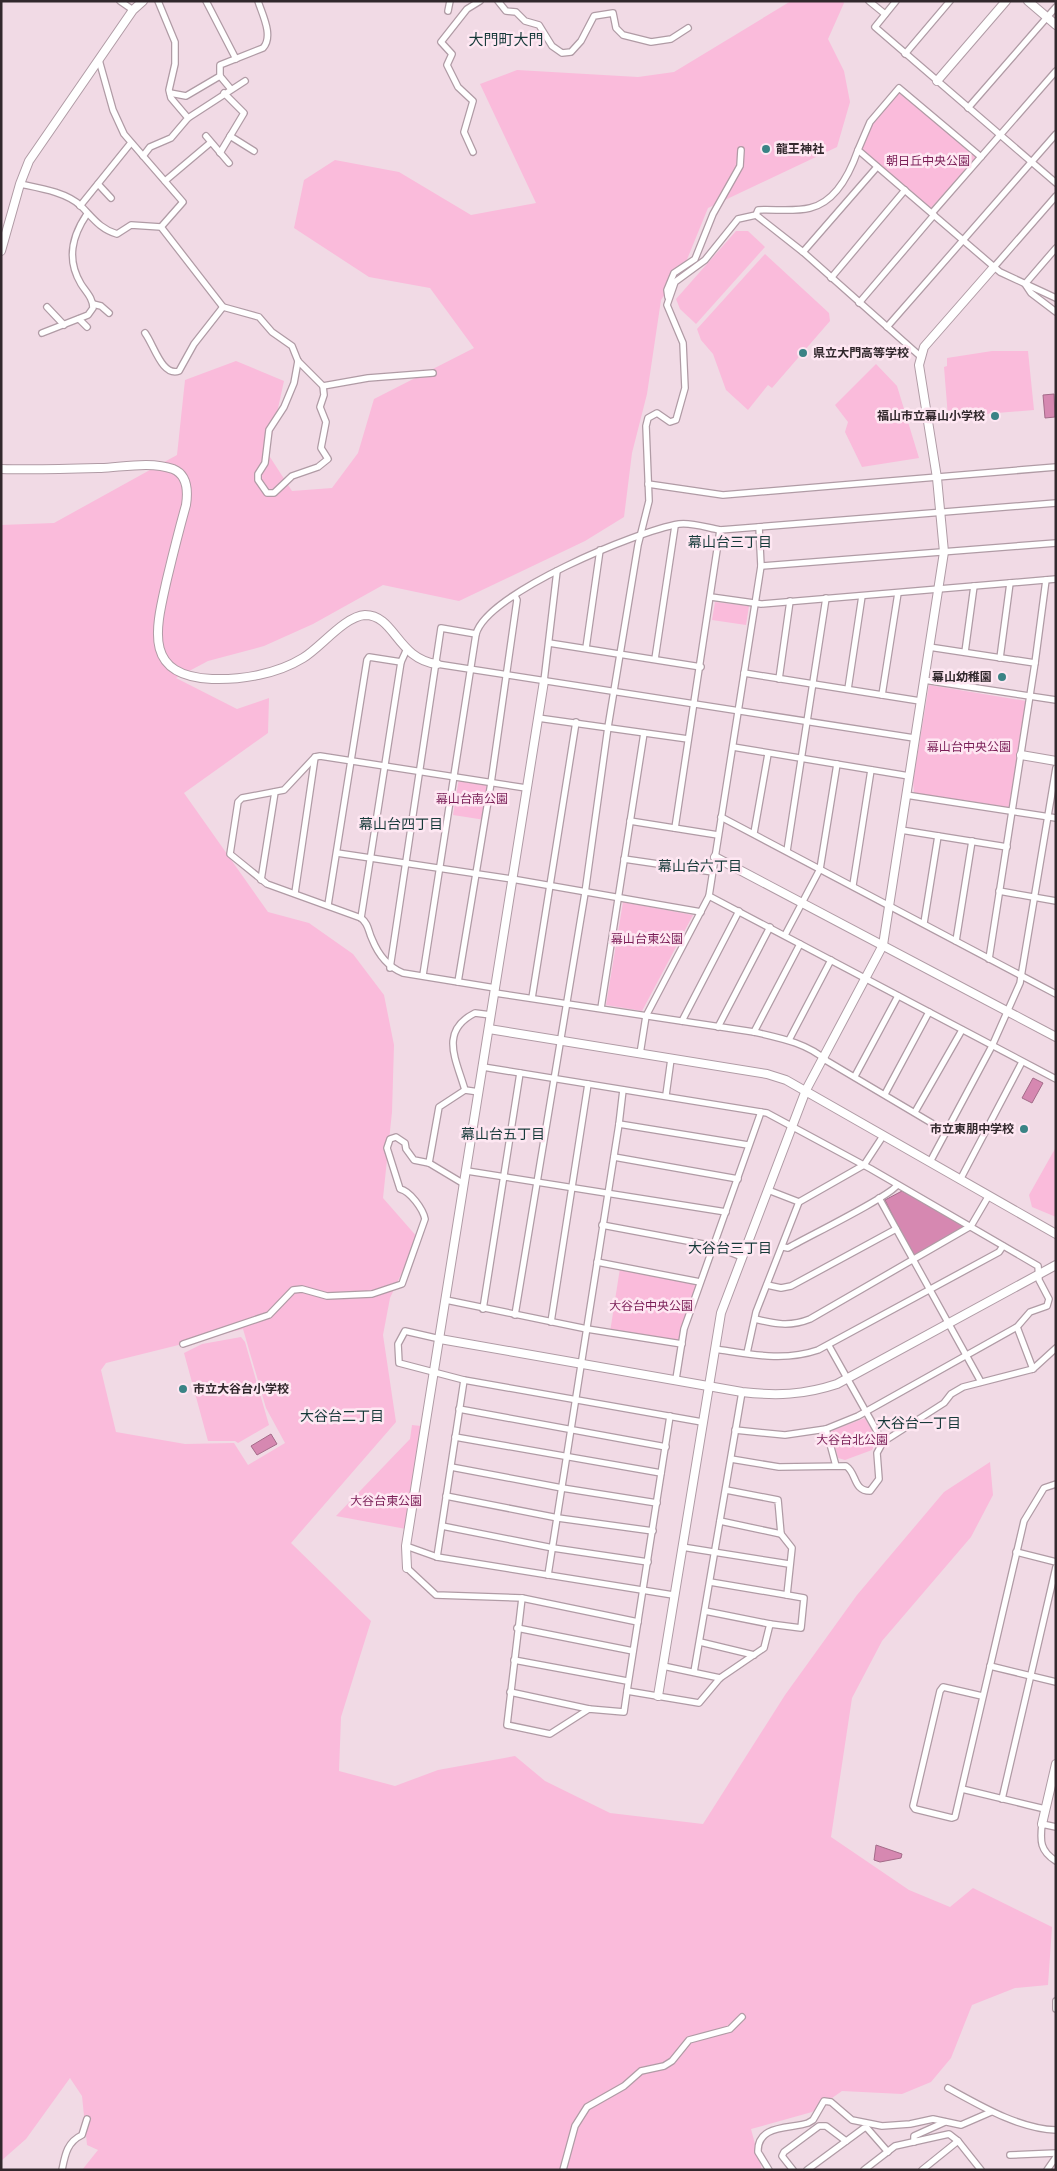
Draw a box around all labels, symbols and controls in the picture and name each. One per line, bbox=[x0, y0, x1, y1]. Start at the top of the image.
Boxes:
district label: 大門町大門 bbox=[468, 29, 544, 49]
place label: 龍王神社 bbox=[776, 140, 824, 157]
marker: 龍王神社 bbox=[760, 143, 772, 155]
park label: 朝日丘中央公園 bbox=[886, 152, 970, 169]
place label: 県立大門高等学校 bbox=[813, 344, 909, 361]
marker: 県立大門高等学校 bbox=[797, 347, 809, 359]
place label: 福山市立幕山小学校 bbox=[877, 407, 985, 424]
marker: 福山市立幕山小学校 bbox=[989, 410, 1001, 422]
district label: 幕山台三丁目 bbox=[688, 532, 772, 551]
place label: 幕山幼稚園 bbox=[932, 668, 992, 685]
marker: 幕山幼稚園 bbox=[996, 671, 1008, 683]
park label: 幕山台中央公園 bbox=[927, 738, 1011, 755]
park label: 幕山台南公園 bbox=[436, 790, 508, 807]
district label: 幕山台四丁目 bbox=[359, 814, 443, 833]
district label: 幕山台六丁目 bbox=[658, 856, 742, 875]
park label: 幕山台東公園 bbox=[611, 930, 683, 947]
place label: 市立東朋中学校 bbox=[930, 1120, 1014, 1137]
marker: 市立東朋中学校 bbox=[1018, 1123, 1030, 1135]
district label: 幕山台五丁目 bbox=[461, 1124, 545, 1143]
district label: 大谷台三丁目 bbox=[688, 1238, 772, 1257]
park label: 大谷台中央公園 bbox=[609, 1297, 693, 1314]
place label: 市立大谷台小学校 bbox=[193, 1380, 289, 1397]
marker: 市立大谷台小学校 bbox=[177, 1383, 189, 1395]
district label: 大谷台二丁目 bbox=[300, 1406, 384, 1425]
district label: 大谷台一丁目 bbox=[877, 1413, 961, 1432]
park label: 大谷台北公園 bbox=[816, 1431, 888, 1448]
park label: 大谷台東公園 bbox=[350, 1492, 422, 1509]

